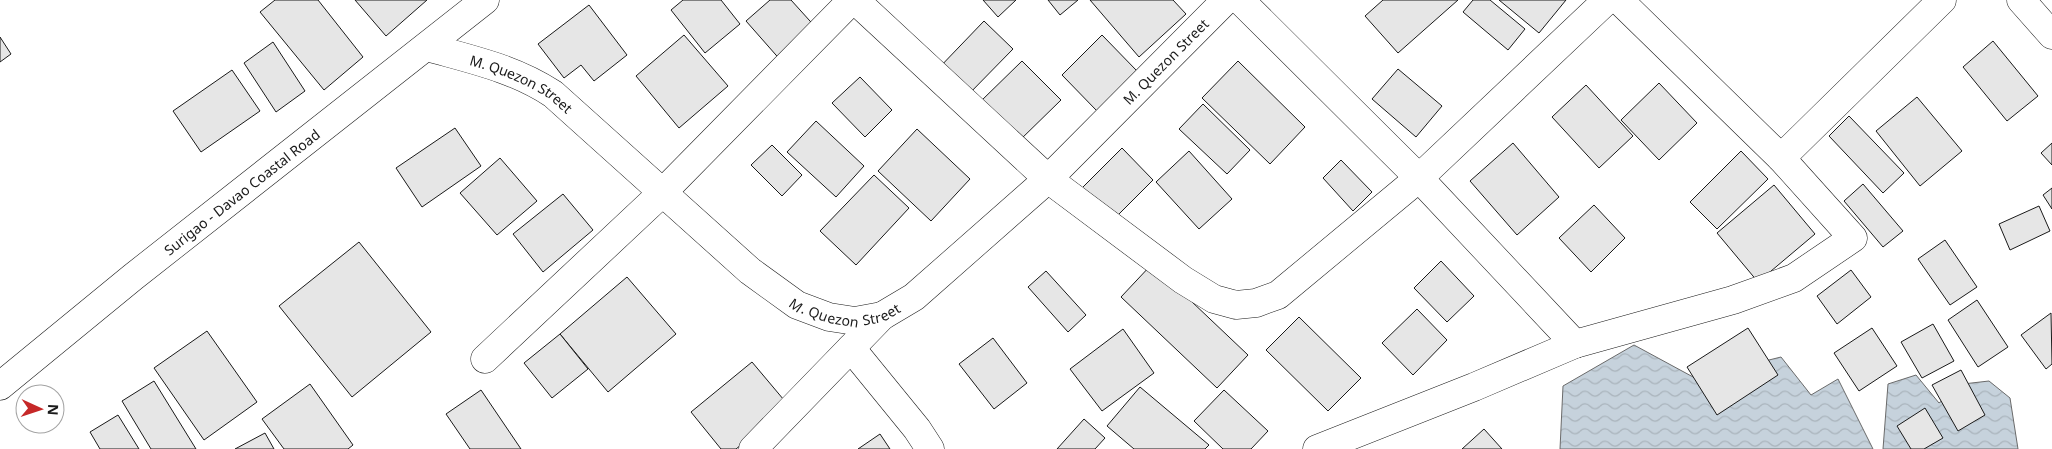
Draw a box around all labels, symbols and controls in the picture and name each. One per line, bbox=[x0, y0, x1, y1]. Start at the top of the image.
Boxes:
street label: M. Quezon Street bbox=[1118, 14, 1212, 108]
street label: M. Quezon Street bbox=[468, 50, 577, 117]
street label: Surigao - Davao Coastal Road bbox=[160, 124, 323, 259]
street label: M. Quezon Street bbox=[786, 293, 903, 331]
north arrow bbox=[15, 384, 65, 434]
text: N bbox=[44, 404, 63, 416]

